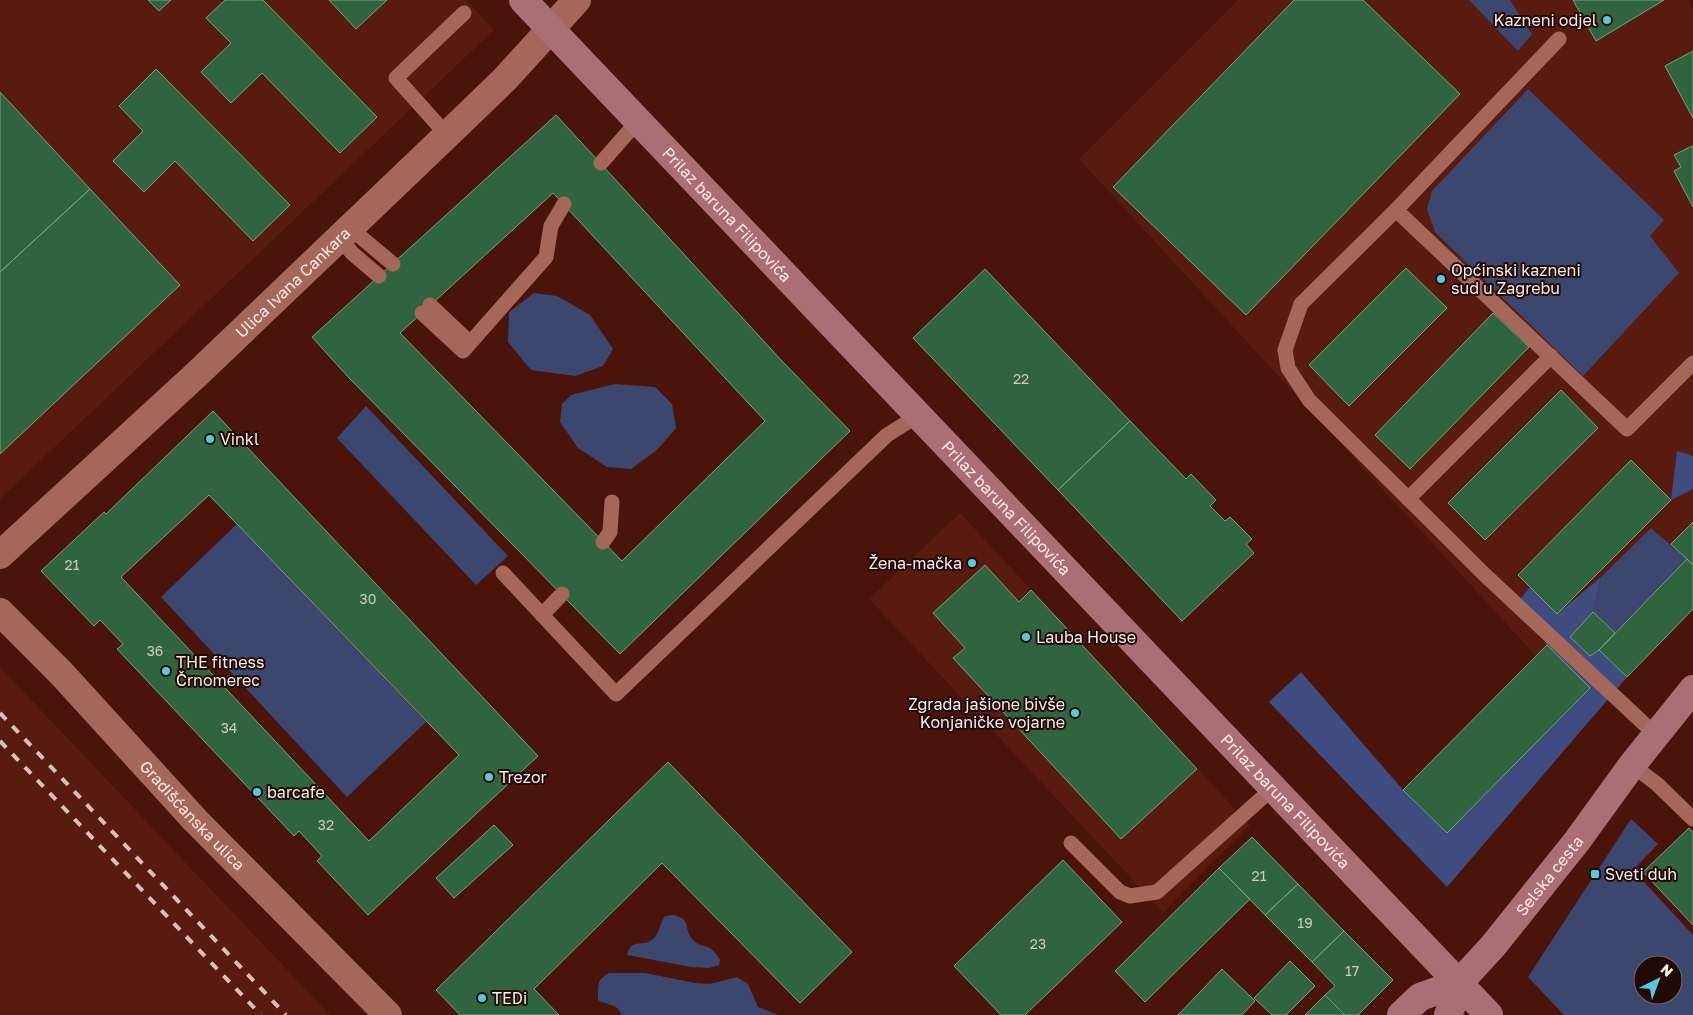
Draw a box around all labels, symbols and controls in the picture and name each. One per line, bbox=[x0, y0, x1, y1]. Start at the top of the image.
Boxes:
place label: Kazneni odjel bbox=[1494, 10, 1597, 30]
marker: Kazneni odjel bbox=[1601, 14, 1613, 26]
street label: Prilaz baruna Filipovića bbox=[658, 143, 796, 286]
street label: Ulica Ivana Cankara bbox=[231, 223, 354, 342]
place label: Općinski kazneni sud u Zagrebu bbox=[1451, 260, 1581, 298]
marker: Općinski kazneni sud u Zagrebu bbox=[1435, 273, 1447, 285]
house number: 22 bbox=[1013, 370, 1029, 387]
place label: Vinkl bbox=[220, 429, 259, 449]
marker: Vinkl bbox=[204, 433, 216, 445]
street label: Prilaz baruna Filipovića bbox=[937, 436, 1075, 579]
place label: Žena-mačka bbox=[869, 553, 962, 573]
house number: 21 bbox=[65, 556, 80, 573]
marker: Žena-mačka bbox=[966, 557, 978, 569]
house number: 30 bbox=[360, 590, 376, 607]
place label: Lauba House bbox=[1036, 627, 1136, 647]
marker: Lauba House bbox=[1020, 631, 1032, 643]
house number: 36 bbox=[147, 642, 163, 659]
place label: THE fitness Črnomerec bbox=[176, 652, 264, 690]
marker: THE fitness Črnomerec bbox=[160, 665, 172, 677]
place label: Zgrada jašione bivše Konjaničke vojarne bbox=[908, 694, 1065, 732]
marker: Zgrada jašione bivše Konjaničke vojarne bbox=[1069, 707, 1081, 719]
house number: 34 bbox=[221, 719, 237, 736]
street label: Prilaz baruna Filipovića bbox=[1217, 730, 1354, 873]
street label: Gradišćanska ulica bbox=[136, 756, 249, 875]
place label: Trezor bbox=[499, 767, 547, 787]
marker: Trezor bbox=[483, 771, 495, 783]
place label: barcafe bbox=[267, 782, 325, 802]
marker: barcafe bbox=[251, 786, 263, 798]
house number: 32 bbox=[318, 816, 334, 833]
street label: Selska cesta bbox=[1511, 831, 1587, 920]
place label: Sveti duh bbox=[1605, 864, 1677, 884]
house number: 21 bbox=[1252, 867, 1267, 884]
marker: Sveti duh bbox=[1589, 868, 1601, 880]
house number: 19 bbox=[1297, 914, 1313, 931]
house number: 23 bbox=[1030, 935, 1046, 952]
north arrow bbox=[1633, 955, 1683, 1005]
text: N bbox=[1657, 960, 1677, 980]
house number: 17 bbox=[1345, 962, 1359, 979]
place label: TEDi bbox=[492, 988, 527, 1008]
marker: TEDi bbox=[476, 992, 488, 1004]

